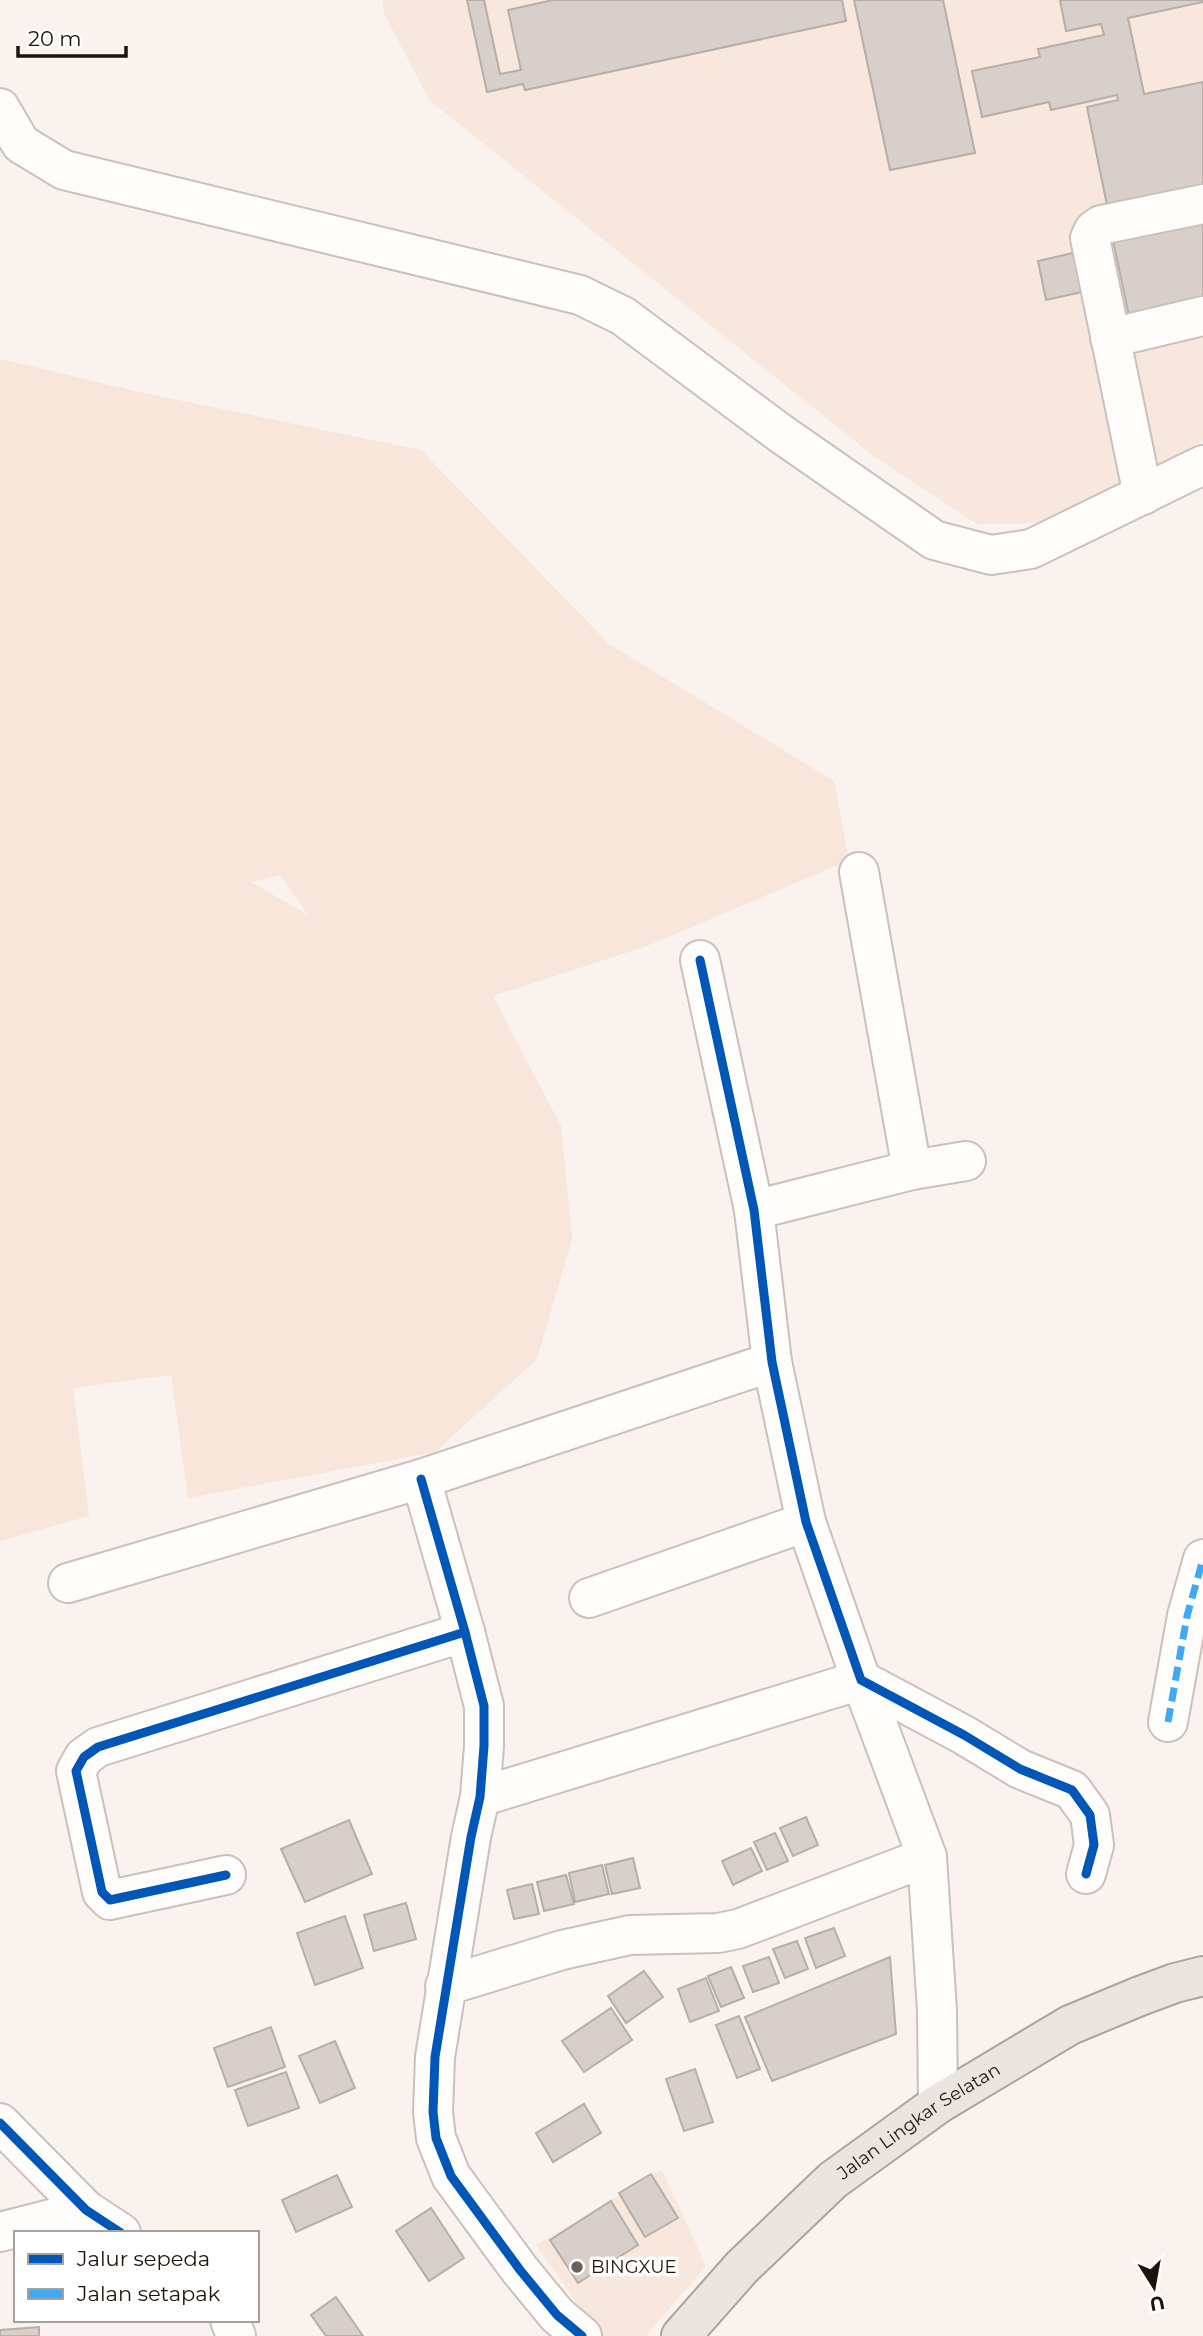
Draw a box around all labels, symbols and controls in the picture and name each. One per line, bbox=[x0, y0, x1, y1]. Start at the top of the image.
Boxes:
scale bar bbox=[18, 14, 126, 58]
text: 20 m bbox=[28, 26, 82, 51]
street label: Jalan Lingkar Selatan bbox=[832, 2058, 1004, 2185]
legend bbox=[14, 2231, 259, 2322]
text: Jalur sepeda bbox=[76, 2246, 210, 2271]
north arrow bbox=[1119, 2252, 1189, 2322]
place label: BINGXUE bbox=[591, 2256, 676, 2278]
marker: BINGXUE bbox=[569, 2259, 585, 2275]
text: Jalan setapak bbox=[76, 2281, 221, 2306]
text: U bbox=[1148, 2290, 1167, 2316]

